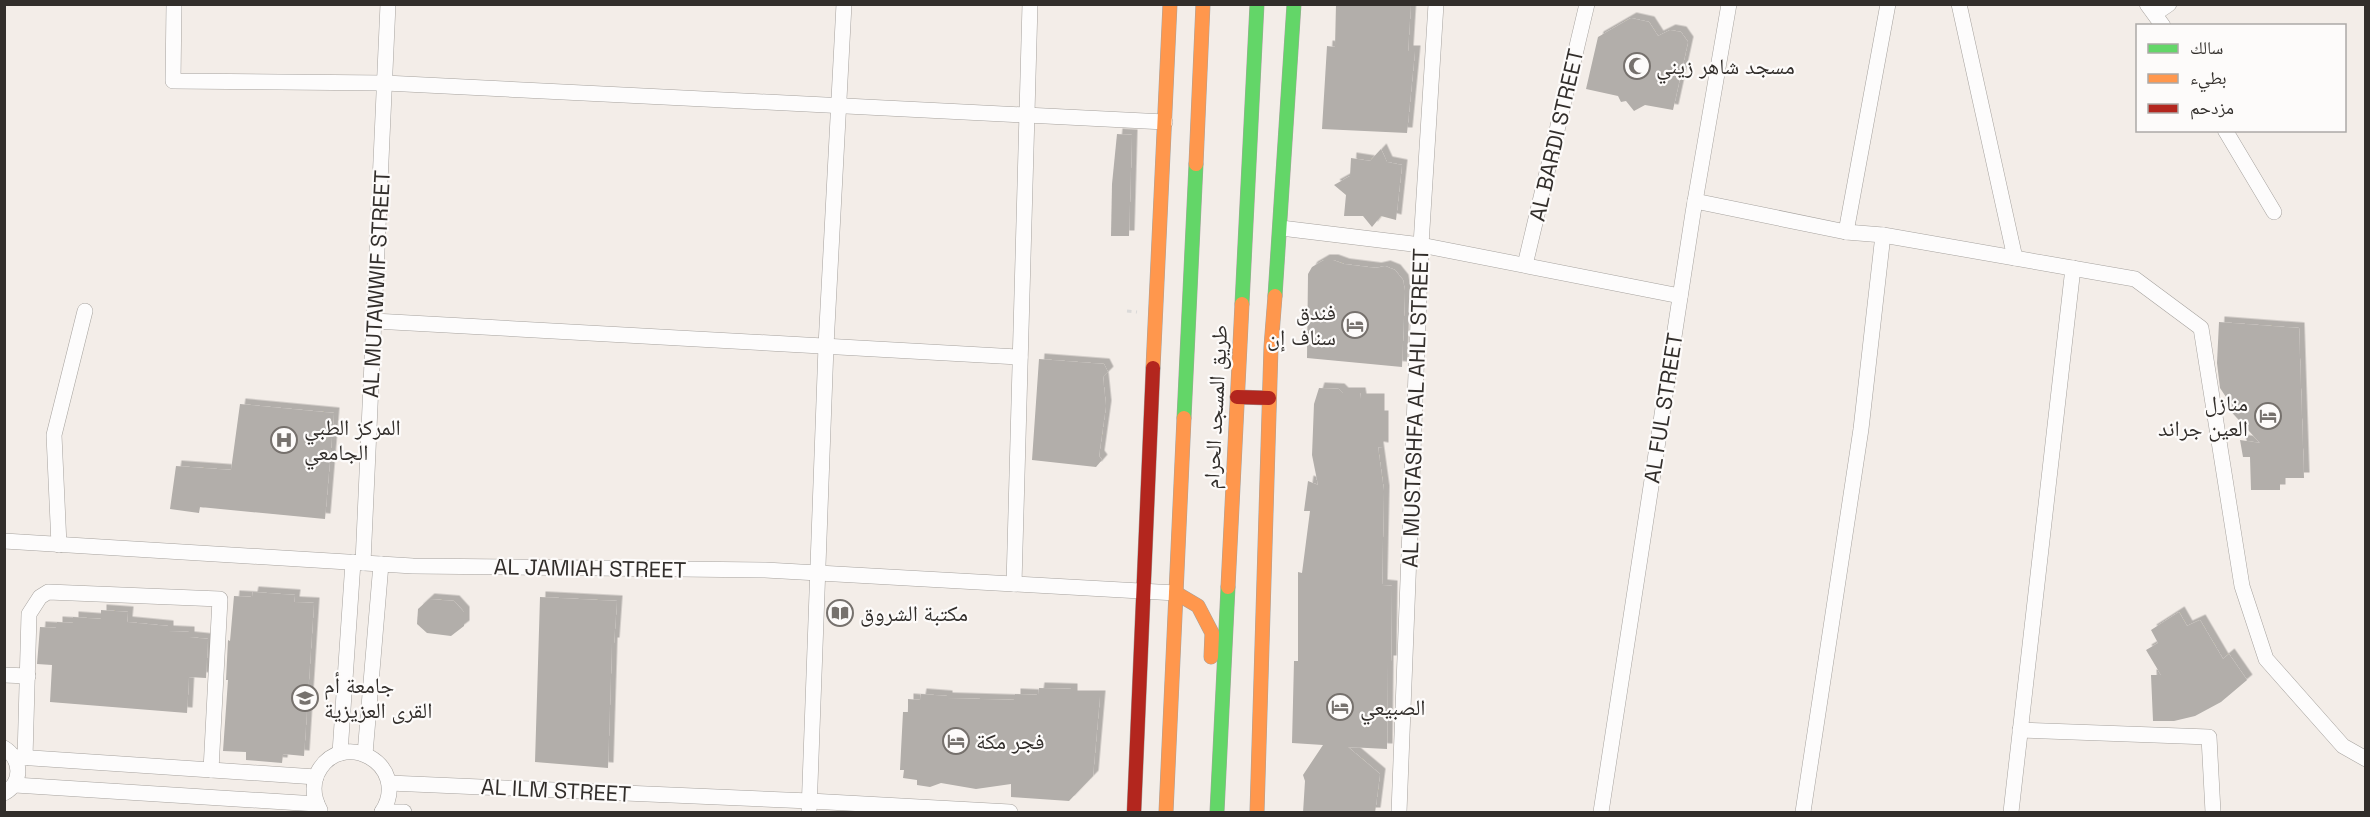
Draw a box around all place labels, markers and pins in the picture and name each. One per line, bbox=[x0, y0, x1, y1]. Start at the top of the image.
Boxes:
mosque icon: مسجد شاهر زيني bbox=[1622, 51, 1652, 81]
place label: مسجد شاهر زيني bbox=[1656, 52, 1795, 84]
place label: فندق سناف إن bbox=[1267, 298, 1336, 352]
hotel icon: فندق سناف إن bbox=[1340, 310, 1370, 340]
place label: منازل العين جراند bbox=[2158, 389, 2248, 442]
hotel icon: منازل العين جراند bbox=[2253, 401, 2283, 431]
place label: المركز الطبي الجامعي bbox=[304, 413, 401, 470]
hospital icon: المركز الطبي الجامعي bbox=[269, 425, 299, 455]
library icon: مكتبة الشروق bbox=[825, 598, 855, 628]
place label: مكتبة الشروق bbox=[860, 599, 968, 627]
place label: جامعة أم القرى العزيزية bbox=[324, 671, 432, 724]
school or university icon: جامعة أم القرى العزيزية bbox=[290, 683, 320, 713]
hotel icon: الصبيعي bbox=[1325, 692, 1355, 722]
place label: الصبيعي bbox=[1360, 693, 1426, 725]
hotel icon: فجر مكة bbox=[941, 726, 971, 756]
place label: فجر مكة bbox=[976, 727, 1045, 755]

